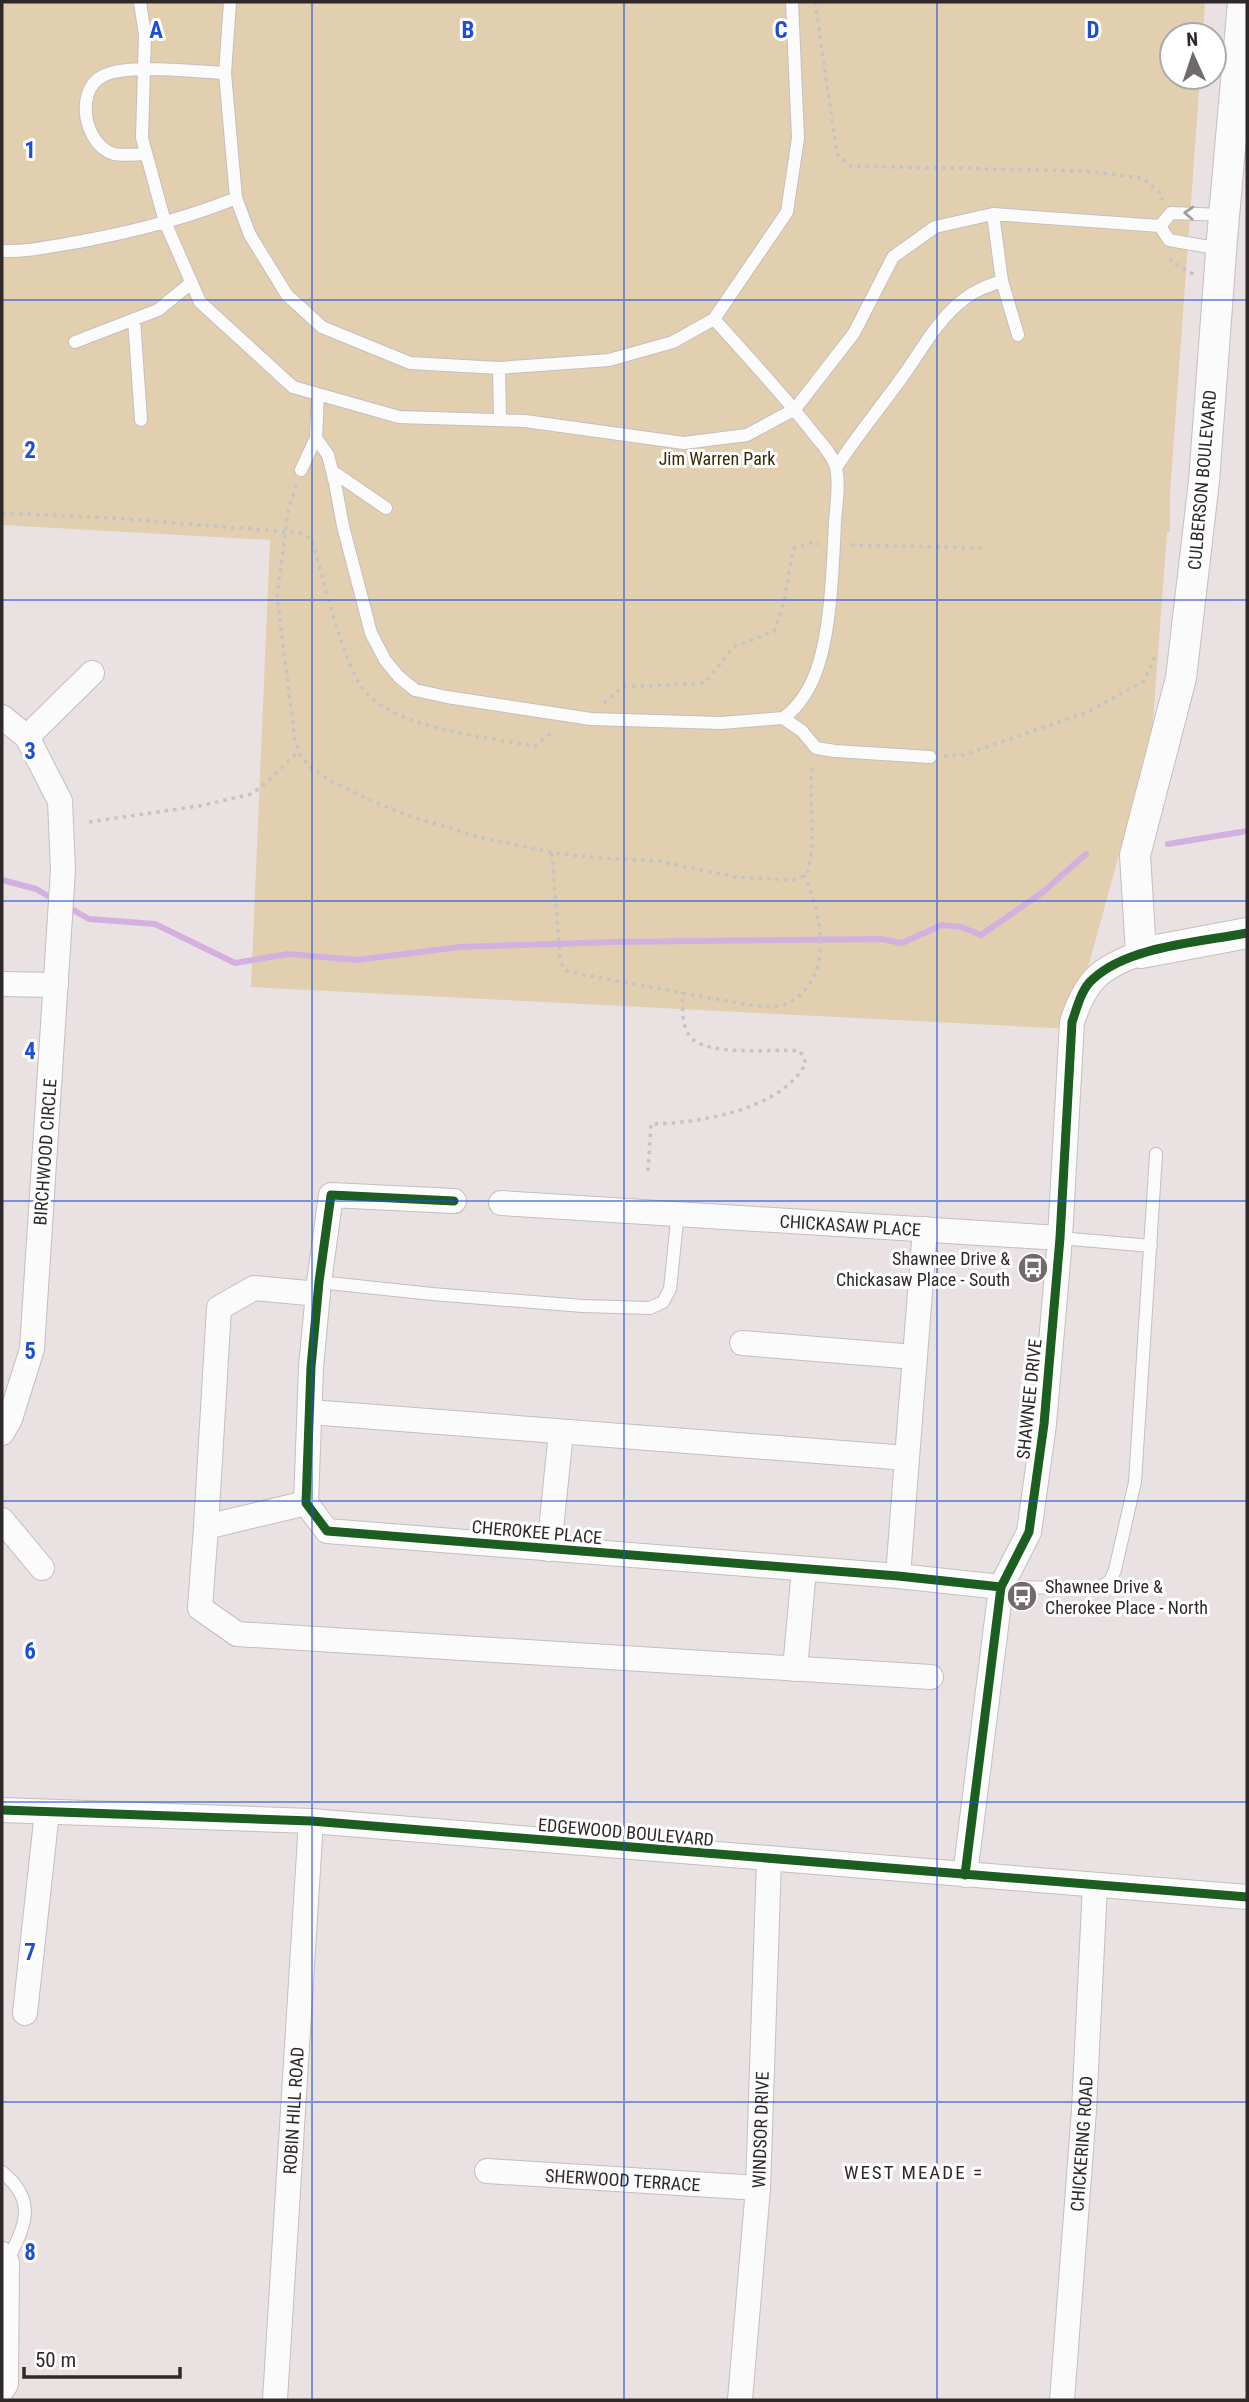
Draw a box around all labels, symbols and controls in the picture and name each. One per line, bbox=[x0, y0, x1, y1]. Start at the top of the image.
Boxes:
text: A bbox=[149, 17, 163, 44]
text: B bbox=[462, 17, 474, 44]
text: C bbox=[774, 17, 788, 44]
text: D bbox=[1087, 17, 1100, 44]
north arrow bbox=[1158, 21, 1228, 91]
text: N bbox=[1186, 28, 1199, 51]
text: 1 bbox=[24, 137, 36, 164]
one-way arrow bbox=[1183, 206, 1194, 221]
street label: CULBERSON BOULEVARD bbox=[1184, 389, 1220, 571]
text: 2 bbox=[24, 437, 36, 464]
park label: Jim Warren Park bbox=[659, 448, 775, 469]
text: 3 bbox=[24, 738, 36, 765]
text: 4 bbox=[24, 1038, 36, 1065]
street label: BIRCHWOOD CIRCLE bbox=[29, 1078, 61, 1226]
street label: CHICKASAW PLACE bbox=[779, 1210, 922, 1240]
place label: Shawnee Drive & Chickasaw Place - South bbox=[836, 1248, 1010, 1290]
bus stop icon: Shawnee Drive & Chickasaw Place - South bbox=[1016, 1251, 1050, 1285]
text: 5 bbox=[24, 1338, 36, 1365]
street label: SHAWNEE DRIVE bbox=[1012, 1338, 1046, 1460]
street label: CHEROKEE PLACE bbox=[471, 1516, 603, 1548]
place label: Shawnee Drive & Cherokee Place - North bbox=[1045, 1576, 1208, 1618]
bus stop icon: Shawnee Drive & Cherokee Place - North bbox=[1005, 1579, 1039, 1613]
text: 6 bbox=[24, 1638, 36, 1665]
street label: EDGEWOOD BOULEVARD bbox=[537, 1814, 715, 1850]
text: 7 bbox=[24, 1939, 36, 1966]
street label: ROBIN HILL ROAD bbox=[279, 2046, 307, 2175]
street label: WINDSOR DRIVE bbox=[747, 2071, 772, 2189]
street label: CHICKERING ROAD bbox=[1066, 2075, 1096, 2212]
district label: WEST MEADE = bbox=[844, 2161, 984, 2184]
street label: SHERWOOD TERRACE bbox=[545, 2164, 701, 2195]
text: 8 bbox=[24, 2239, 36, 2266]
scale bar bbox=[24, 2336, 180, 2380]
text: 50 m bbox=[35, 2348, 76, 2372]

